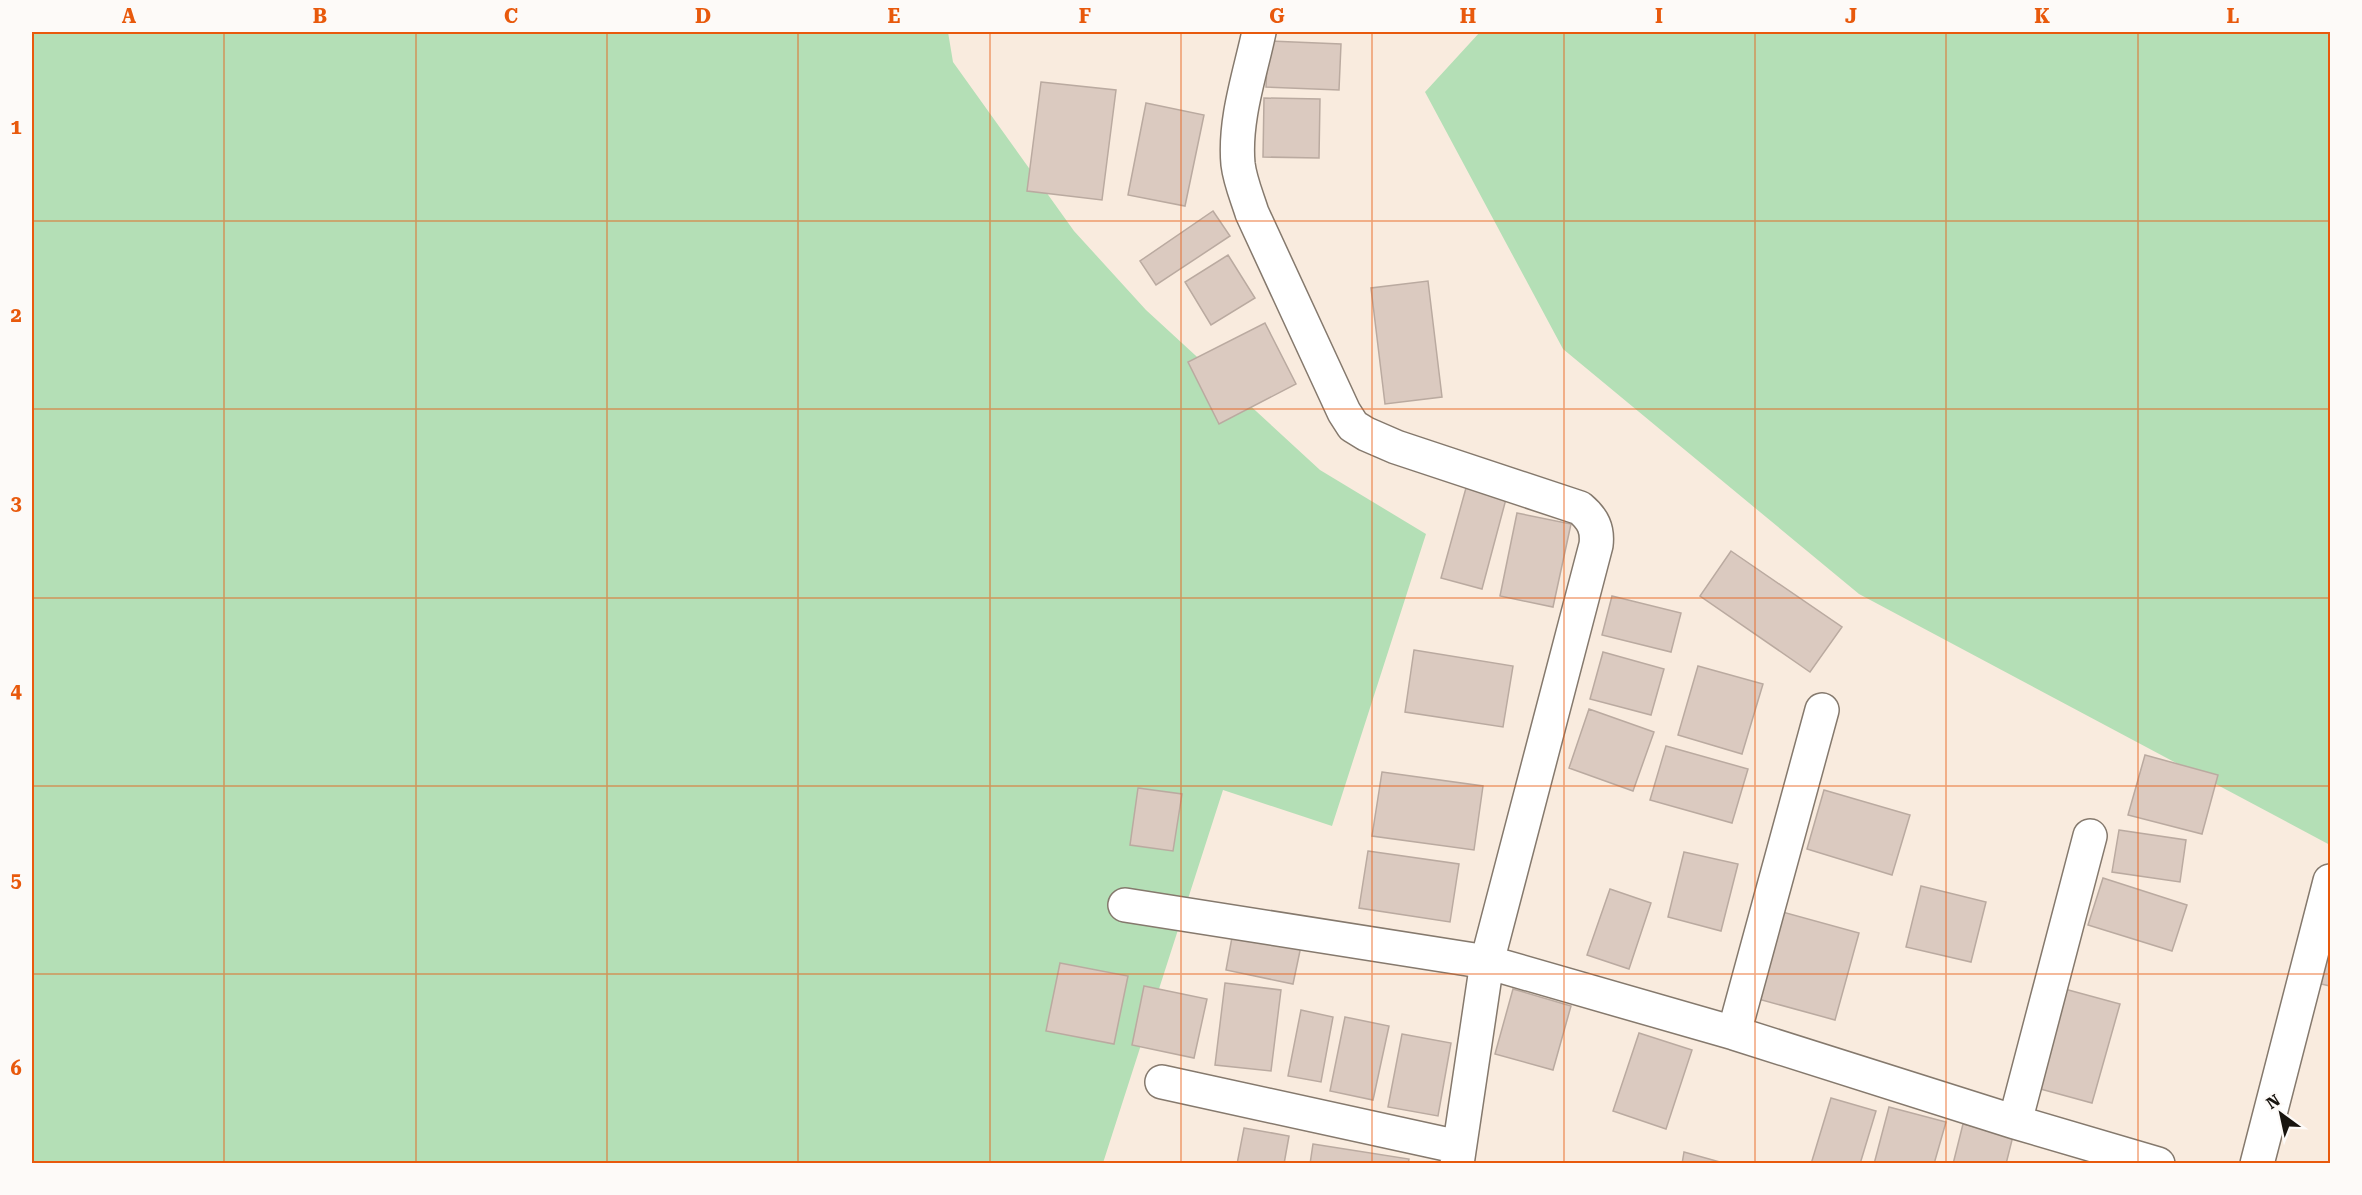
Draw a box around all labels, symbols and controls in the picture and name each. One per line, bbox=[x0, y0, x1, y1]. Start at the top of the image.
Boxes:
text: A bbox=[122, 4, 137, 28]
text: B bbox=[313, 4, 327, 28]
text: C bbox=[504, 4, 518, 28]
text: D bbox=[695, 4, 711, 28]
text: E bbox=[888, 4, 901, 28]
text: F bbox=[1079, 4, 1091, 28]
text: G bbox=[1269, 4, 1285, 28]
text: H bbox=[1460, 4, 1476, 28]
text: I bbox=[1655, 4, 1663, 28]
text: J bbox=[1845, 4, 1857, 28]
text: K bbox=[2034, 4, 2050, 28]
text: L bbox=[2227, 4, 2240, 28]
text: 1 bbox=[10, 115, 22, 139]
text: 2 bbox=[10, 303, 22, 327]
text: 3 bbox=[10, 491, 22, 515]
text: 4 bbox=[10, 679, 22, 703]
text: 5 bbox=[10, 868, 22, 892]
text: 6 bbox=[10, 1056, 22, 1080]
north arrow bbox=[2251, 1084, 2311, 1144]
text: N bbox=[2263, 1091, 2283, 1113]

